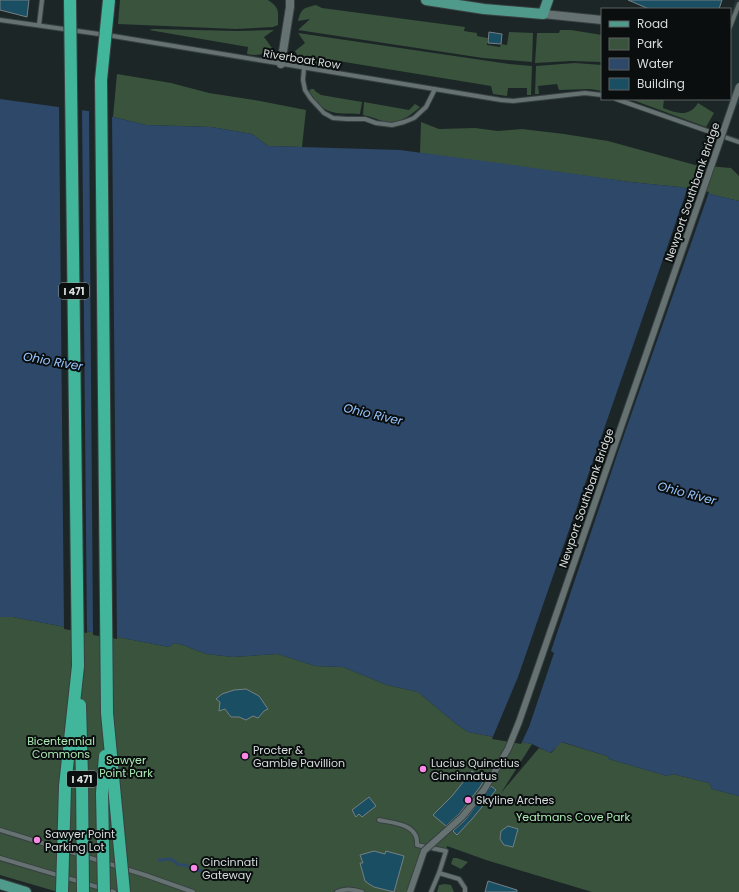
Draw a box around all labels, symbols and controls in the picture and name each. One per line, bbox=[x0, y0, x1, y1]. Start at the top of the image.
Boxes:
legend bbox=[601, 8, 731, 100]
text: Road bbox=[637, 15, 668, 32]
text: Park bbox=[637, 35, 664, 52]
street label: Riverboat Row bbox=[262, 45, 342, 73]
text: Water bbox=[637, 55, 674, 72]
text: Building bbox=[637, 75, 685, 92]
street label: Newport Southbank Bridge bbox=[661, 120, 723, 264]
road number: I 471 bbox=[59, 283, 89, 299]
water label: Ohio River bbox=[22, 347, 85, 375]
water label: Ohio River bbox=[342, 399, 405, 429]
street label: Newport Southbank Bridge bbox=[555, 426, 617, 570]
water label: Ohio River bbox=[656, 477, 719, 509]
park label: Bicentennial Commons bbox=[27, 733, 95, 762]
place label: Procter & Gamble Pavillion bbox=[253, 742, 345, 771]
marker: Procter & Gamble Pavillion bbox=[240, 751, 250, 761]
park label: Sawyer Point Park bbox=[99, 752, 153, 781]
place label: Lucius Quinctius Cincinnatus bbox=[431, 755, 520, 784]
marker: Lucius Quinctius Cincinnatus bbox=[418, 764, 428, 774]
road number: I 471 bbox=[67, 771, 97, 787]
place label: Skyline Arches bbox=[476, 792, 555, 808]
marker: Skyline Arches bbox=[463, 795, 473, 805]
park label: Yeatmans Cove Park bbox=[516, 809, 630, 825]
place label: Sawyer Point Parking Lot bbox=[45, 826, 115, 855]
marker: Sawyer Point Parking Lot bbox=[32, 835, 42, 845]
place label: Cincinnati Gateway bbox=[202, 854, 258, 883]
marker: Cincinnati Gateway bbox=[189, 863, 199, 873]

